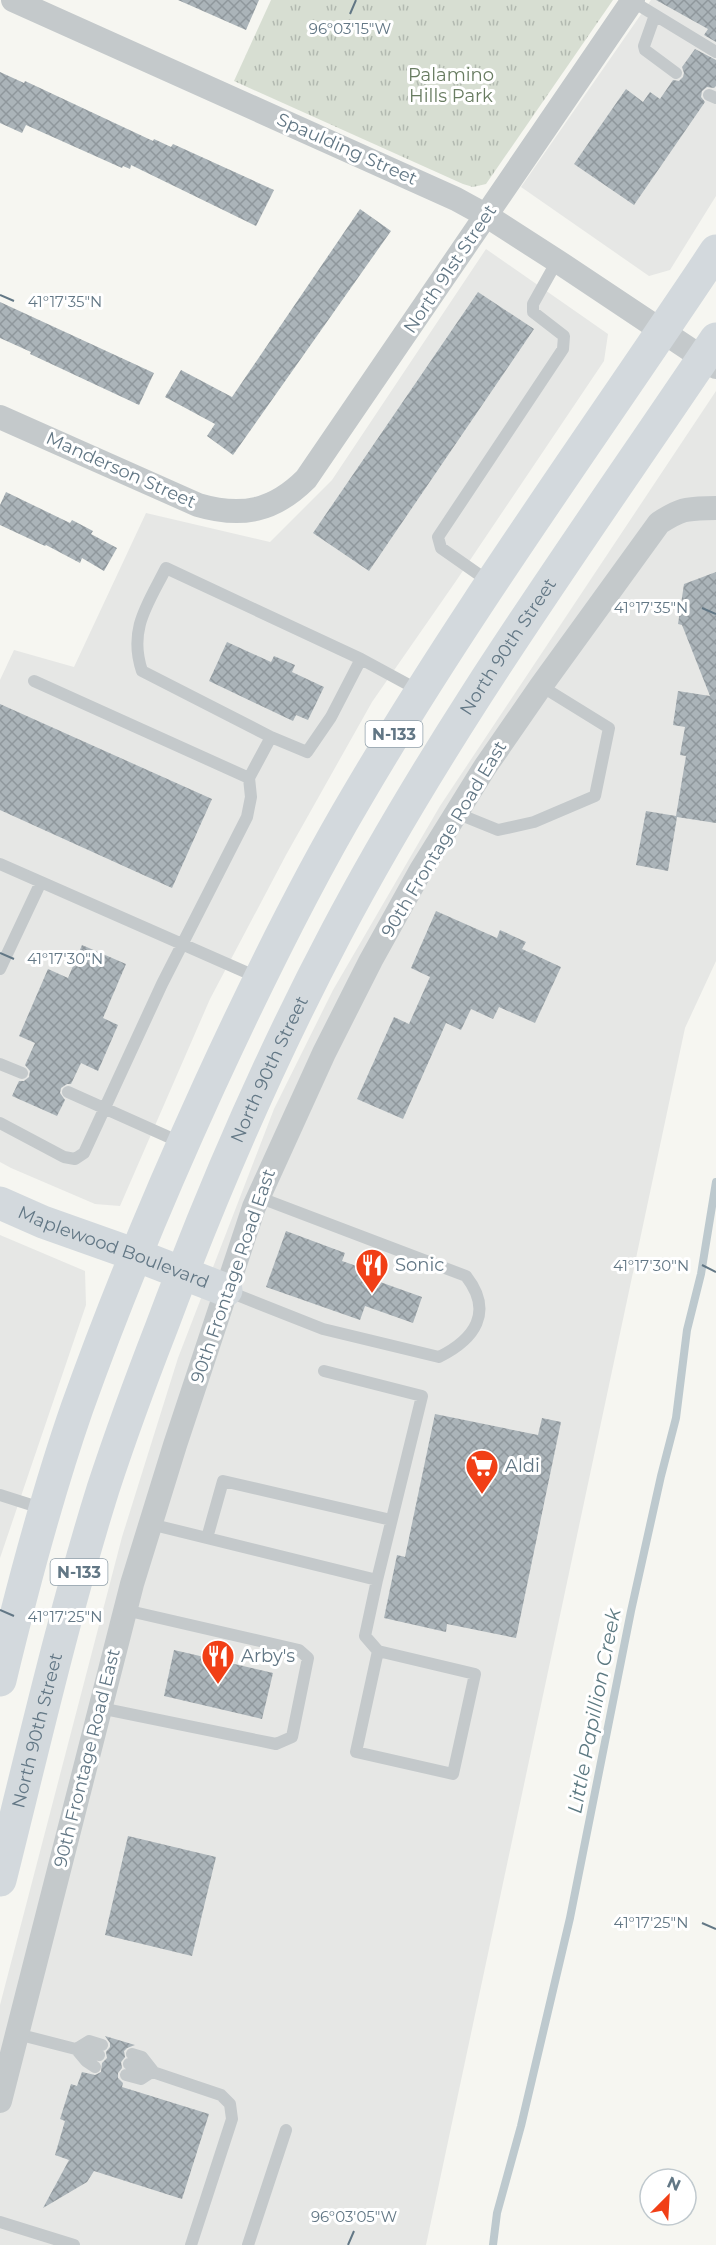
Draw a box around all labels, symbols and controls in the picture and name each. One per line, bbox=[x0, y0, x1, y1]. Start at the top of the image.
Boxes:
text: 96°03'15"W bbox=[309, 19, 391, 38]
park label: Palamino Hills Park bbox=[408, 64, 494, 107]
street label: Spaulding Street bbox=[273, 108, 421, 190]
street label: North 91st Street bbox=[399, 201, 501, 337]
text: 41°17'35"N bbox=[28, 292, 102, 311]
street label: Manderson Street bbox=[43, 427, 199, 513]
street label: North 90th Street bbox=[455, 574, 561, 719]
text: 41°17'35"N bbox=[614, 598, 688, 617]
road number: N-133 bbox=[366, 721, 422, 747]
street label: 90th Frontage Road East bbox=[377, 737, 511, 941]
text: 41°17'30"N bbox=[27, 949, 103, 968]
street label: North 90th Street bbox=[226, 992, 313, 1146]
street label: 90th Frontage Road East bbox=[186, 1166, 280, 1386]
street label: Maplewood Boulevard bbox=[15, 1201, 212, 1293]
restaurant icon: Sonic bbox=[354, 1247, 390, 1294]
place label: Sonic bbox=[395, 1254, 445, 1276]
text: 41°17'30"N bbox=[613, 1256, 689, 1275]
supermarket icon: Aldi bbox=[464, 1448, 500, 1495]
place label: Aldi bbox=[505, 1455, 540, 1477]
road number: N-133 bbox=[50, 1559, 107, 1585]
water label: Little Papillion Creek bbox=[562, 1605, 626, 1815]
text: 41°17'25"N bbox=[28, 1607, 102, 1626]
restaurant icon: Arby's bbox=[200, 1638, 236, 1685]
place label: Arby's bbox=[241, 1645, 295, 1667]
street label: 90th Frontage Road East bbox=[49, 1646, 125, 1870]
street label: North 90th Street bbox=[7, 1650, 67, 1810]
text: 41°17'25"N bbox=[614, 1913, 688, 1932]
north arrow bbox=[638, 2167, 698, 2227]
text: N bbox=[664, 2172, 684, 2195]
text: 96°03'05"W bbox=[311, 2207, 397, 2226]

